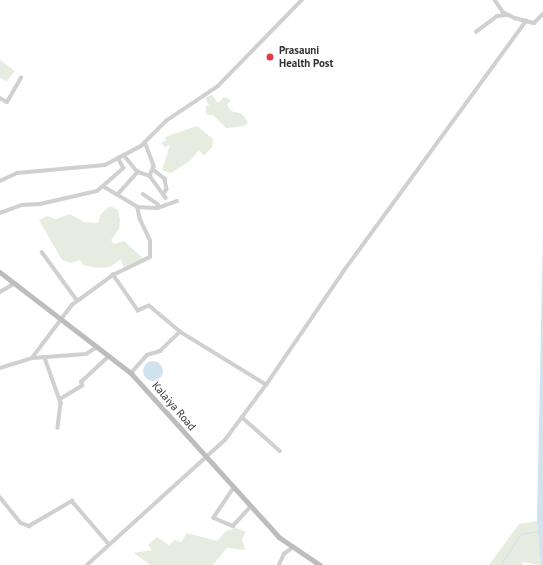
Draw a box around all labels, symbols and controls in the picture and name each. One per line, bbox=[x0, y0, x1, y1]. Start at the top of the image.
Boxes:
place label: Prasauni Health Post bbox=[279, 44, 333, 70]
marker: Prasauni Health Post bbox=[264, 51, 276, 63]
street label: Kalaiya Road bbox=[149, 379, 199, 433]

